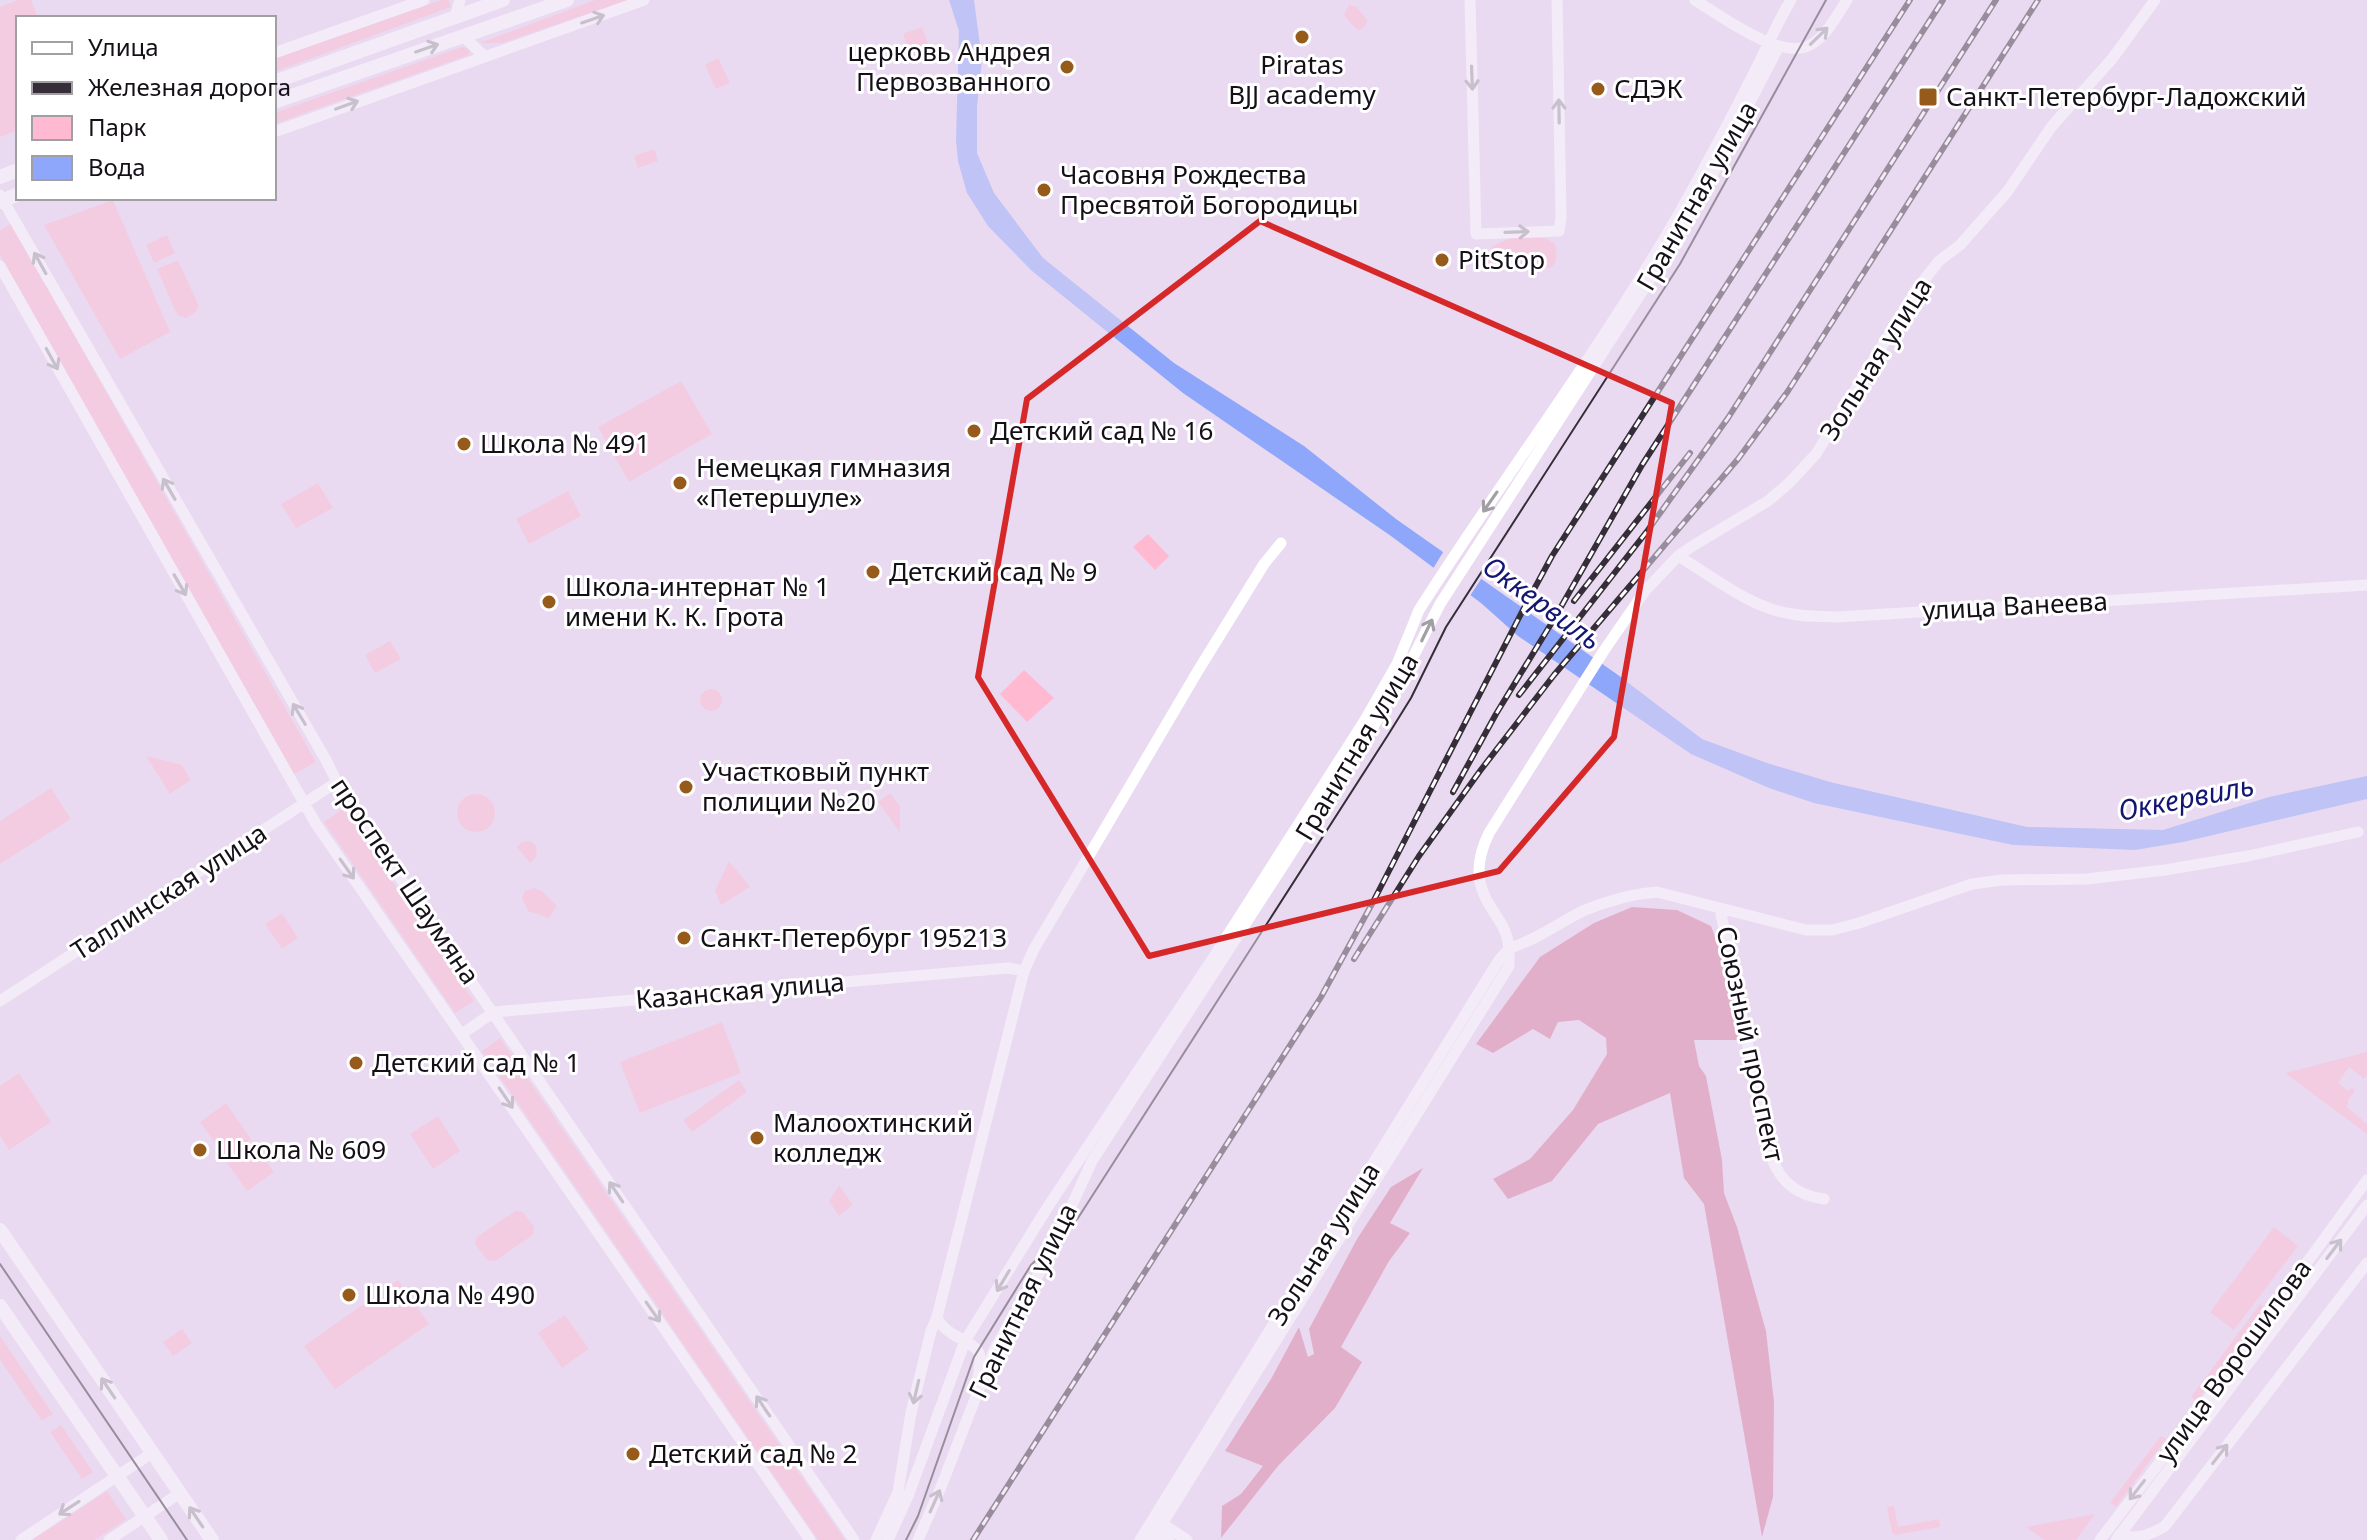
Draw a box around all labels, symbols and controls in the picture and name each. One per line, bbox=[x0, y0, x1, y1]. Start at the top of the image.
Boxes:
one-way arrow bbox=[580, 10, 605, 25]
legend bbox=[16, 16, 276, 200]
one-way arrow bbox=[1810, 26, 1829, 46]
marker: Piratas BJJ academy bbox=[1293, 28, 1311, 46]
text: Улица bbox=[88, 30, 159, 63]
place label: церковь Андрея Первозванного bbox=[847, 33, 1051, 99]
one-way arrow bbox=[414, 40, 439, 55]
place label: Piratas BJJ academy bbox=[1228, 46, 1377, 112]
marker: церковь Андрея Первозванного bbox=[1058, 58, 1076, 76]
one-way arrow bbox=[1464, 64, 1479, 91]
text: Железная дорога bbox=[88, 70, 291, 103]
place label: СДЭК bbox=[1614, 70, 1683, 106]
place label: Санкт-Петербург-Ладожский bbox=[1946, 78, 2306, 114]
marker: СДЭК bbox=[1589, 80, 1607, 98]
marker: Санкт-Петербург-Ладожский bbox=[1917, 86, 1939, 108]
street label: Гранитная улица bbox=[1627, 94, 1765, 297]
one-way arrow bbox=[335, 97, 359, 111]
one-way arrow bbox=[1551, 98, 1567, 125]
text: Парк bbox=[88, 110, 147, 143]
text: Вода bbox=[88, 150, 146, 183]
place label: Часовня Рождества Пресвятой Богородицы bbox=[1060, 156, 1358, 222]
marker: Часовня Рождества Пресвятой Богородицы bbox=[1035, 181, 1053, 199]
one-way arrow bbox=[1503, 225, 1530, 240]
place label: PitStop bbox=[1458, 241, 1545, 277]
marker: PitStop bbox=[1433, 251, 1451, 269]
one-way arrow bbox=[32, 252, 48, 275]
street label: Зольная улица bbox=[1811, 270, 1940, 447]
one-way arrow bbox=[44, 347, 60, 370]
place label: Детский сад № 16 bbox=[990, 412, 1213, 448]
marker: Детский сад № 16 bbox=[965, 422, 983, 440]
place label: Школа № 491 bbox=[480, 425, 650, 461]
marker: Школа № 491 bbox=[455, 435, 473, 453]
place label: Немецкая гимназия «Петершуле» bbox=[696, 449, 951, 515]
marker: Немецкая гимназия «Петершуле» bbox=[671, 474, 689, 492]
one-way arrow bbox=[161, 478, 177, 501]
one-way arrow bbox=[1482, 491, 1498, 513]
water label: Оккервиль bbox=[1476, 546, 1609, 658]
place label: Детский сад № 9 bbox=[889, 553, 1098, 589]
marker: Детский сад № 9 bbox=[864, 563, 882, 581]
place label: Школа-интернат № 1 имени К. К. Грота bbox=[565, 568, 830, 634]
one-way arrow bbox=[172, 573, 188, 596]
street label: улица Ванеева bbox=[1921, 582, 2109, 628]
marker: Школа-интернат № 1 имени К. К. Грота bbox=[540, 593, 558, 611]
one-way arrow bbox=[1420, 618, 1435, 642]
street label: Гранитная улица bbox=[1286, 646, 1426, 847]
one-way arrow bbox=[291, 703, 307, 726]
place label: Участковый пункт полиции №20 bbox=[702, 753, 929, 819]
water label: Оккервиль bbox=[2115, 765, 2257, 829]
street label: проспект Шаумяна bbox=[323, 770, 488, 991]
marker: Участковый пункт полиции №20 bbox=[677, 778, 695, 796]
street label: Таллинская улица bbox=[64, 814, 273, 968]
one-way arrow bbox=[339, 857, 355, 879]
place label: Санкт-Петербург 195213 bbox=[700, 919, 1007, 955]
street label: Союзный проспект bbox=[1708, 923, 1794, 1165]
marker: Санкт-Петербург 195213 bbox=[675, 929, 693, 947]
street label: Казанская улица bbox=[634, 963, 846, 1017]
place label: Детский сад № 1 bbox=[372, 1044, 581, 1080]
marker: Детский сад № 1 bbox=[347, 1054, 365, 1072]
one-way arrow bbox=[498, 1086, 514, 1109]
place label: Малоохтинский колледж bbox=[773, 1104, 973, 1170]
marker: Малоохтинский колледж bbox=[748, 1129, 766, 1147]
place label: Школа № 609 bbox=[216, 1131, 386, 1167]
marker: Школа № 609 bbox=[191, 1141, 209, 1159]
street label: Зольная улица bbox=[1259, 1155, 1388, 1332]
one-way arrow bbox=[608, 1181, 624, 1203]
street label: Гранитная улица bbox=[959, 1197, 1085, 1404]
one-way arrow bbox=[2326, 1238, 2343, 1260]
street label: улица Ворошилова bbox=[2147, 1251, 2319, 1469]
one-way arrow bbox=[994, 1269, 1010, 1292]
place label: Школа № 490 bbox=[365, 1276, 535, 1312]
marker: Школа № 490 bbox=[340, 1286, 358, 1304]
one-way arrow bbox=[645, 1300, 661, 1322]
one-way arrow bbox=[100, 1378, 116, 1400]
one-way arrow bbox=[908, 1378, 923, 1404]
one-way arrow bbox=[755, 1396, 771, 1418]
place label: Детский сад № 2 bbox=[649, 1435, 858, 1471]
one-way arrow bbox=[2212, 1444, 2229, 1465]
marker: Детский сад № 2 bbox=[624, 1445, 642, 1463]
one-way arrow bbox=[2129, 1479, 2146, 1500]
one-way arrow bbox=[929, 1489, 944, 1514]
one-way arrow bbox=[58, 1500, 80, 1517]
one-way arrow bbox=[188, 1506, 204, 1528]

